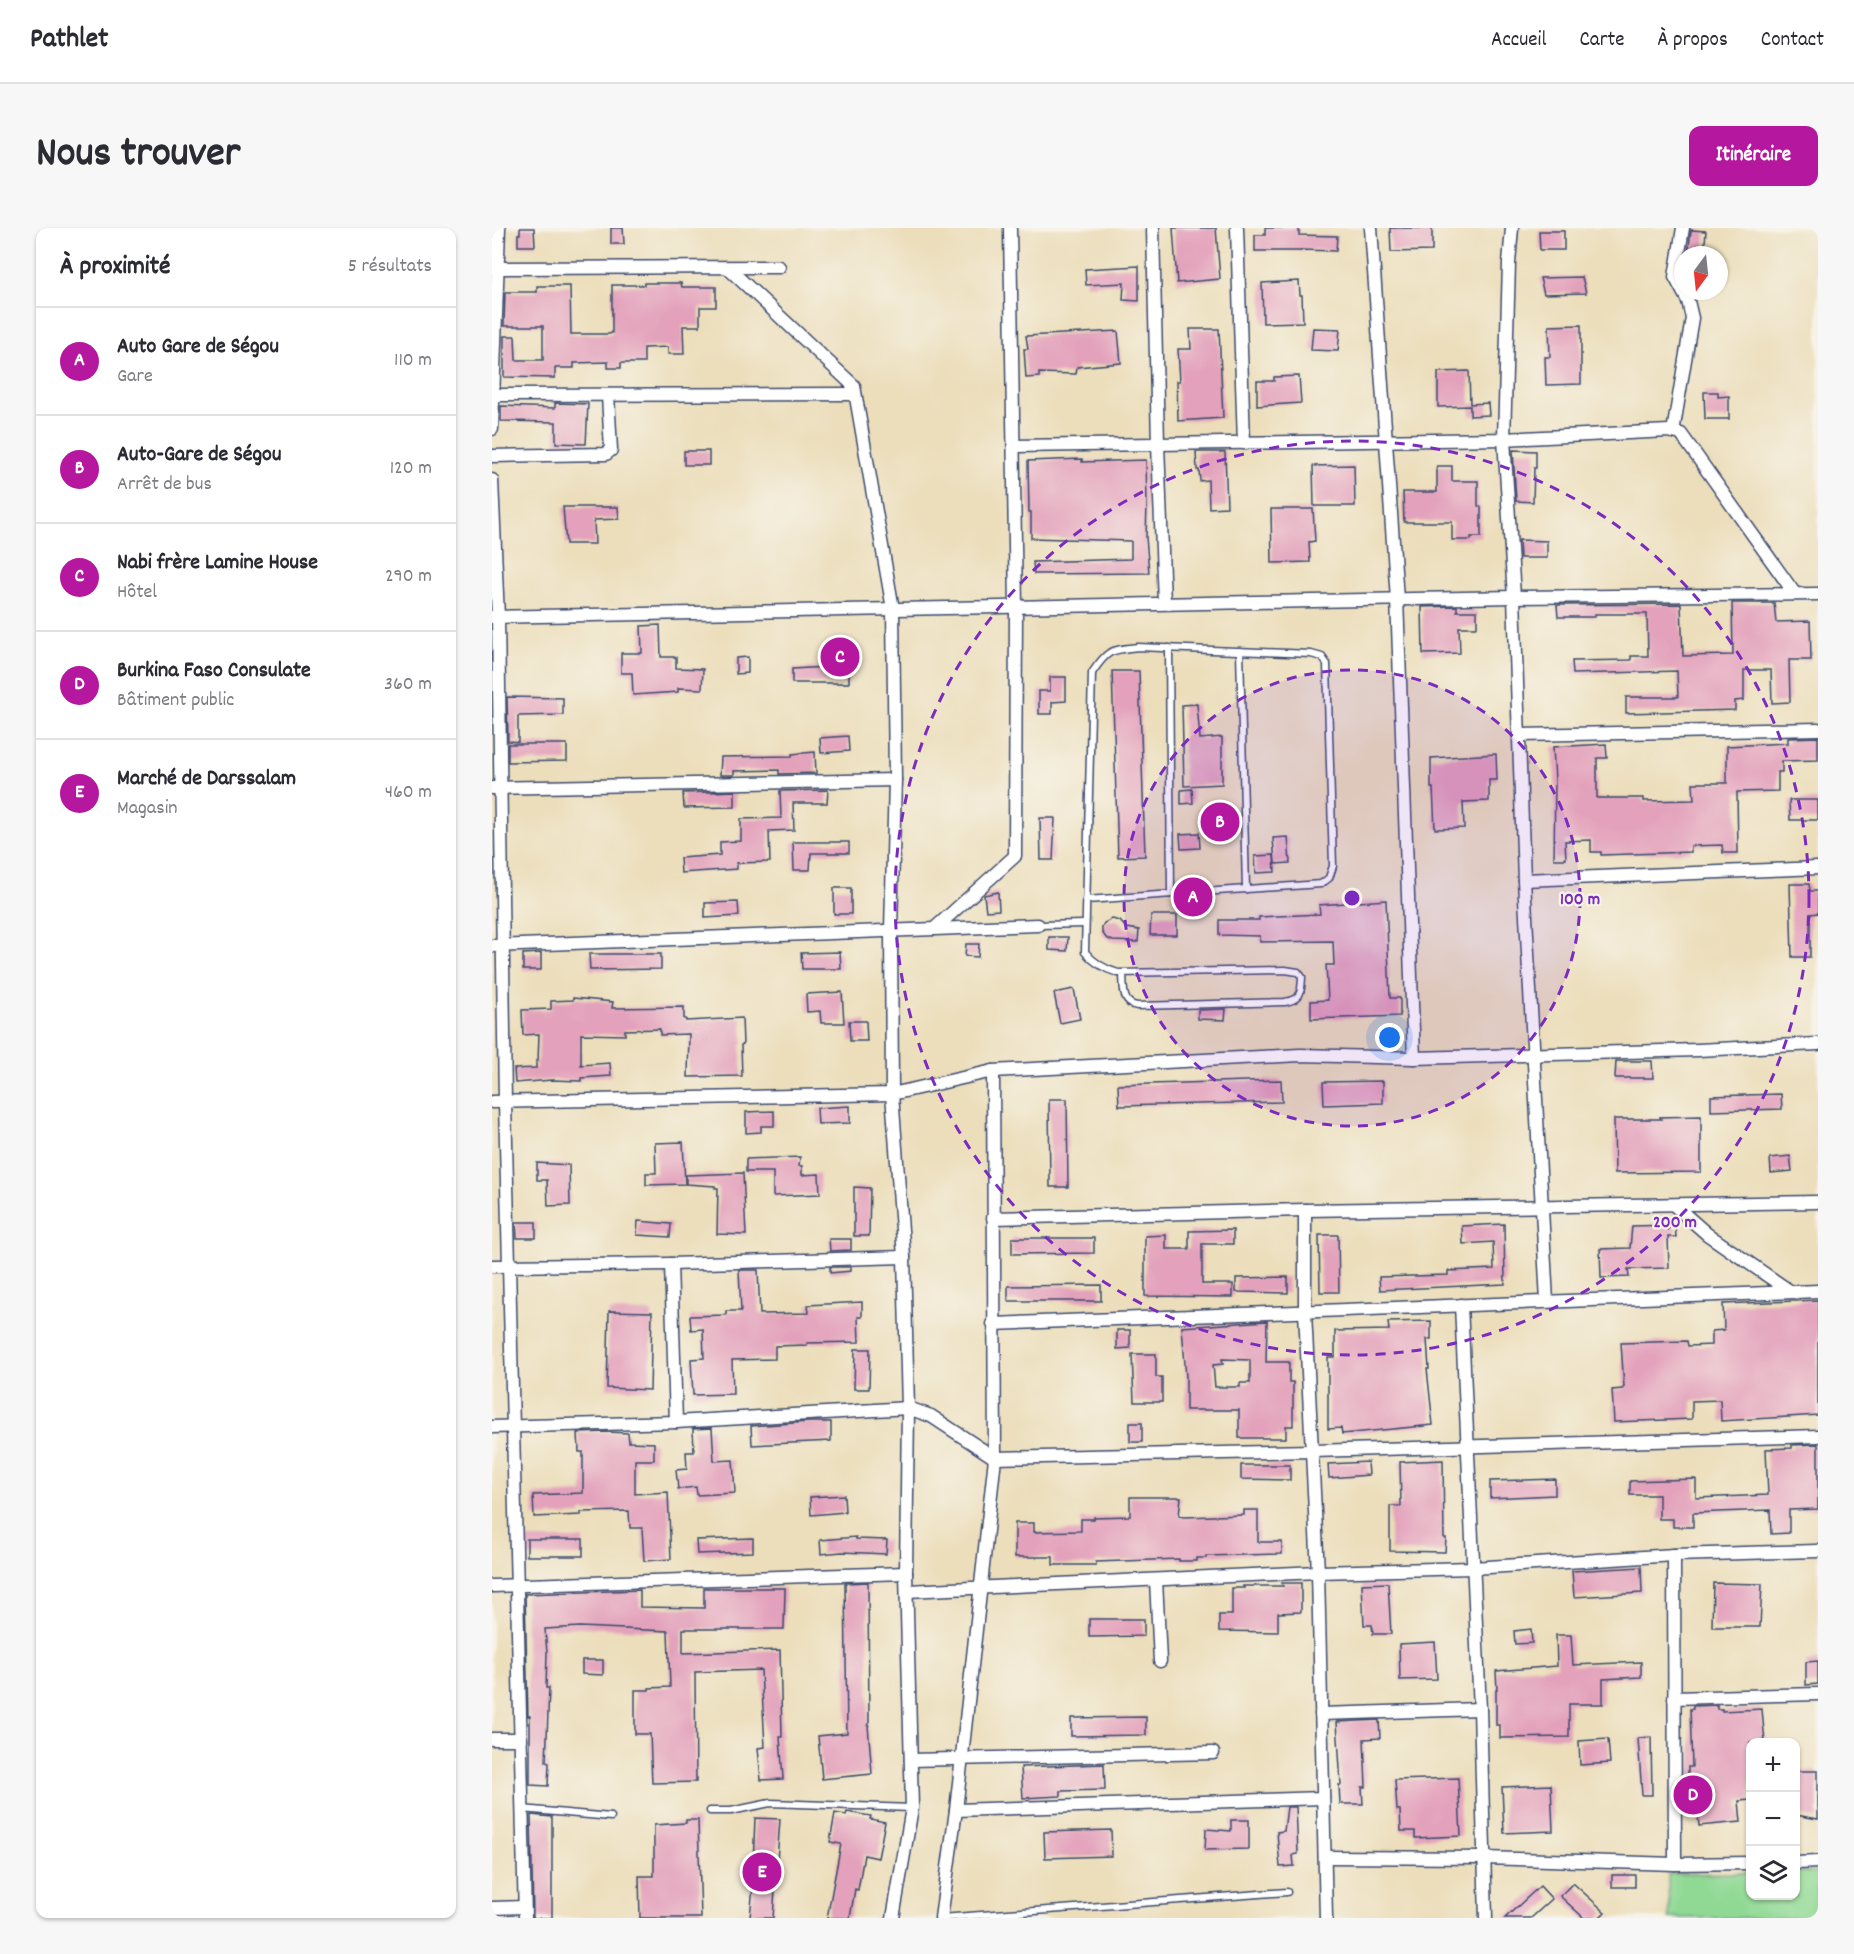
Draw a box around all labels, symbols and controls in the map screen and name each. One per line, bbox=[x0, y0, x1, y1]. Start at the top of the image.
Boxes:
text: Pathlet bbox=[30, 21, 108, 61]
text: Accueil bbox=[1491, 26, 1546, 56]
text: Carte bbox=[1579, 26, 1624, 56]
text: À propos bbox=[1657, 26, 1728, 56]
text: Contact bbox=[1761, 26, 1824, 56]
text: Nous trouver bbox=[36, 126, 240, 186]
button: Itinéraire bbox=[1689, 126, 1818, 186]
north arrow bbox=[1674, 246, 1728, 300]
text: À proximité bbox=[60, 249, 170, 286]
text: 5 résultats bbox=[348, 253, 432, 281]
text: Auto Gare de Ségou bbox=[117, 332, 279, 363]
text: A bbox=[74, 347, 85, 375]
text: 110 m bbox=[394, 347, 432, 375]
text: Gare bbox=[117, 363, 153, 391]
text: Auto-Gare de Ségou bbox=[117, 440, 281, 471]
text: B bbox=[75, 455, 84, 483]
text: 120 m bbox=[390, 455, 432, 483]
text: Arrêt de bus bbox=[117, 471, 212, 499]
text: Nabi frère Lamine House bbox=[117, 548, 318, 579]
text: C bbox=[75, 563, 84, 591]
text: 290 m bbox=[385, 563, 432, 591]
text: Hôtel bbox=[117, 579, 157, 607]
pin: C bbox=[820, 634, 860, 680]
text: Burkina Faso Consulate bbox=[117, 656, 311, 687]
text: D bbox=[74, 671, 85, 699]
text: 360 m bbox=[384, 671, 432, 699]
text: Bâtiment public bbox=[117, 687, 234, 715]
text: Marché de Darssalam bbox=[117, 764, 296, 795]
text: E bbox=[75, 779, 84, 807]
text: 460 m bbox=[385, 779, 432, 807]
text: Magasin bbox=[117, 795, 178, 823]
pin: B bbox=[1200, 800, 1240, 844]
pin: A bbox=[1174, 874, 1212, 920]
centre of rings bbox=[1342, 888, 1362, 908]
text: 100 m bbox=[1560, 888, 1600, 913]
your location bbox=[1375, 1023, 1404, 1052]
text: 200 m bbox=[1653, 1211, 1697, 1236]
map controls bbox=[1746, 1738, 1800, 1900]
button: + bbox=[1746, 1738, 1800, 1792]
pin: D bbox=[1674, 1772, 1712, 1818]
button: − bbox=[1746, 1792, 1800, 1846]
button: layers bbox=[1746, 1846, 1800, 1900]
pin: E bbox=[742, 1850, 782, 1894]

